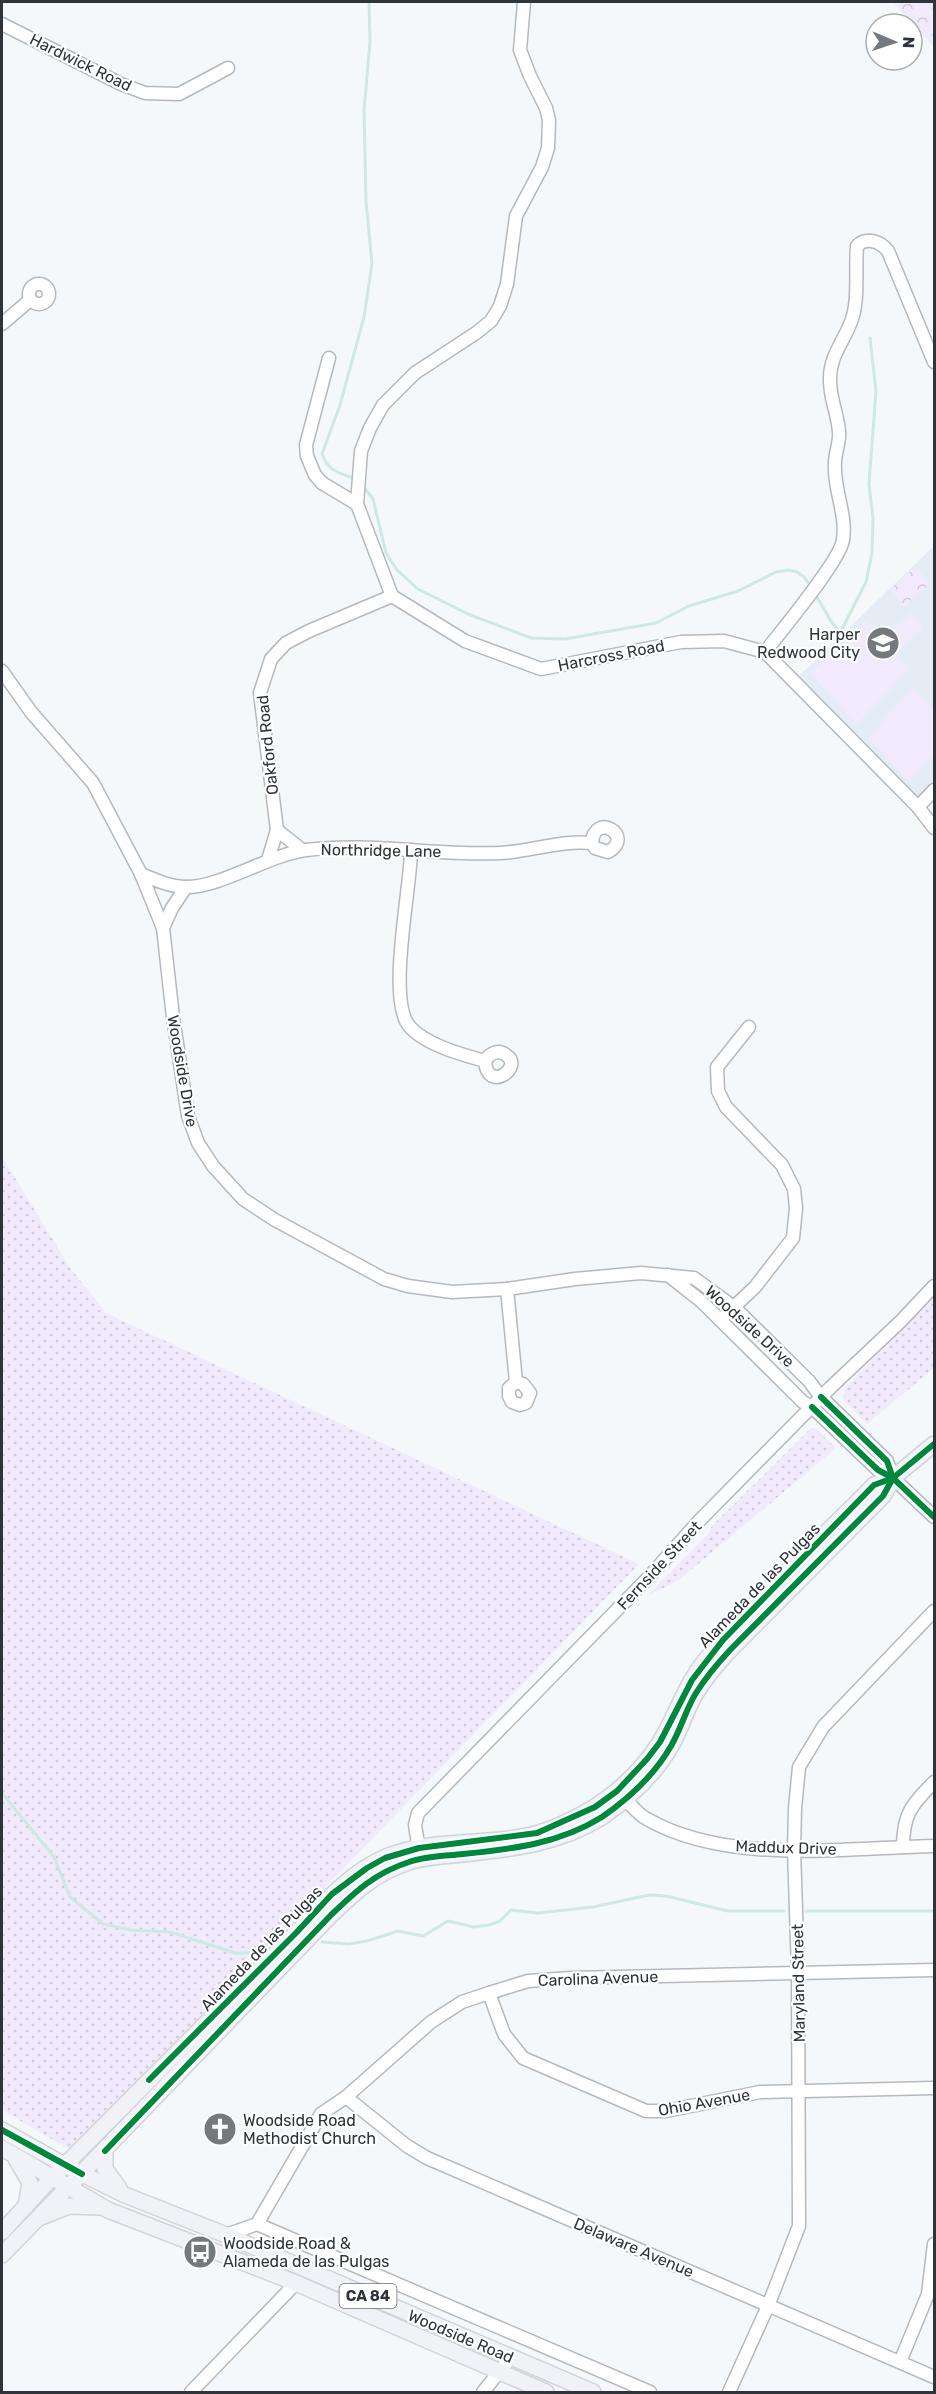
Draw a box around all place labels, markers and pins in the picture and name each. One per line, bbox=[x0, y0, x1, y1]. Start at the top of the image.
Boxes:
place label: Harper Redwood City bbox=[757, 625, 860, 662]
school or university icon: Harper Redwood City bbox=[865, 625, 901, 661]
church icon: Woodside Road Methodist Church bbox=[202, 2111, 238, 2147]
place label: Woodside Road Methodist Church bbox=[243, 2111, 376, 2148]
bus stop icon: Woodside Road & Alameda de las Pulgas bbox=[182, 2234, 218, 2270]
place label: Woodside Road & Alameda de las Pulgas bbox=[223, 2234, 389, 2271]

